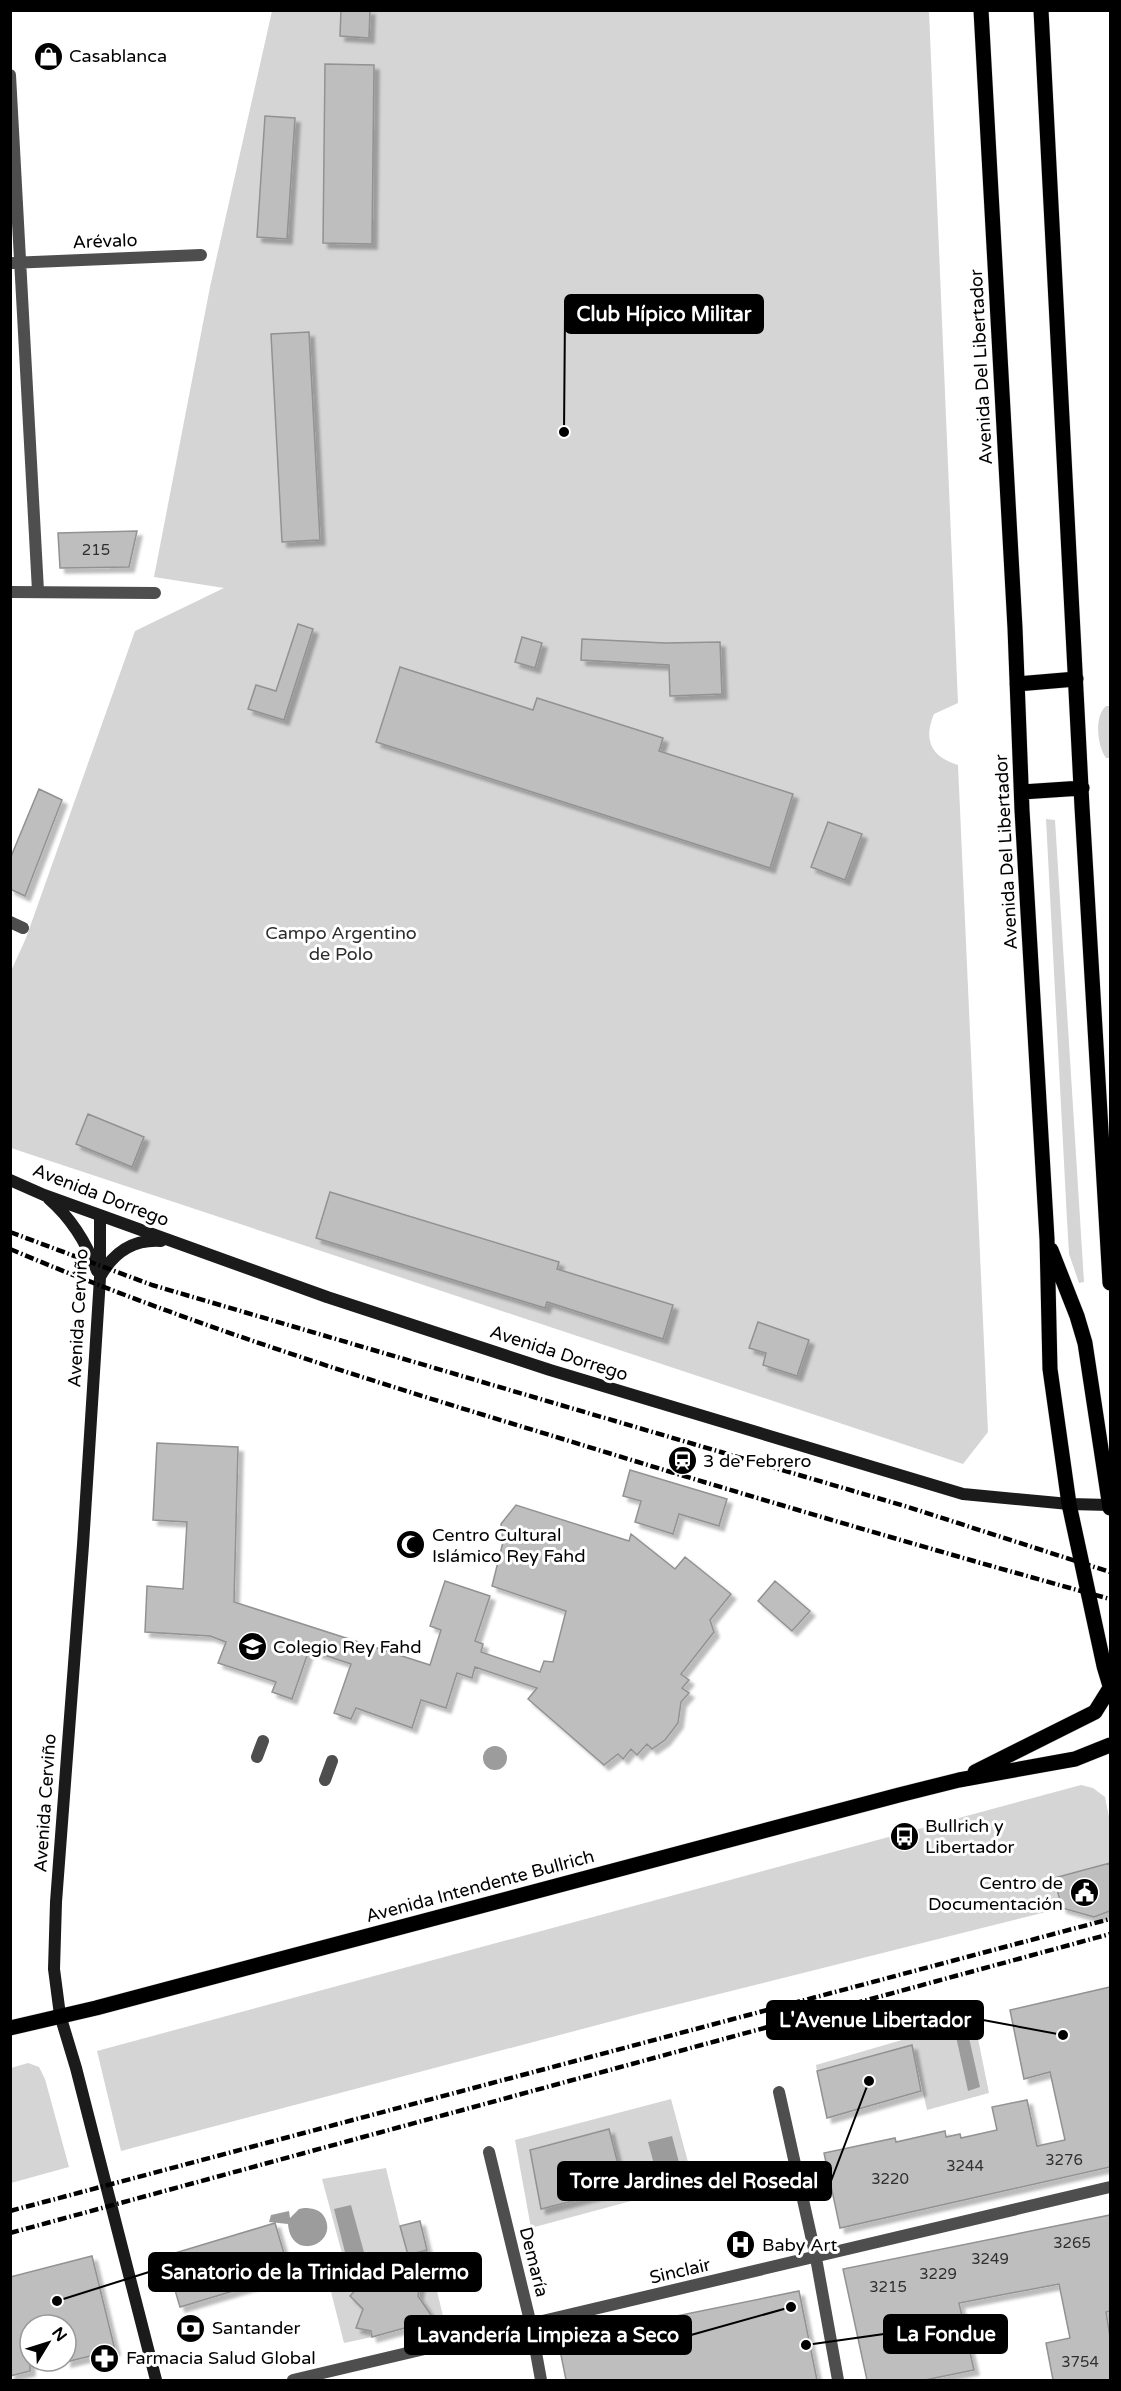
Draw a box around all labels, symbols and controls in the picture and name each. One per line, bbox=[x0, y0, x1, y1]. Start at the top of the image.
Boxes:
shop icon: Casablanca bbox=[32, 40, 64, 72]
place label: Casablanca bbox=[69, 45, 167, 67]
street label: Arévalo bbox=[72, 229, 138, 253]
street label: Avenida Del Libertador bbox=[965, 268, 997, 465]
callout: Club Hípico Militar bbox=[565, 295, 763, 333]
text: Club Hípico Militar bbox=[577, 303, 752, 327]
house number: 215 bbox=[82, 541, 110, 559]
street label: Avenida Del Libertador bbox=[990, 753, 1022, 950]
park label: Campo Argentino de Polo bbox=[265, 922, 417, 965]
street label: Avenida Dorrego bbox=[30, 1159, 172, 1231]
street label: Avenida Cerviño bbox=[63, 1248, 93, 1388]
street label: Avenida Dorrego bbox=[487, 1320, 631, 1386]
station icon: 3 de Febrero bbox=[666, 1445, 698, 1477]
place label: 3 de Febrero bbox=[703, 1450, 811, 1472]
place label: Centro Cultural Islámico Rey Fahd bbox=[432, 1524, 586, 1567]
mosque icon: Centro Cultural Islámico Rey Fahd bbox=[395, 1529, 427, 1561]
school or university icon: Colegio Rey Fahd bbox=[236, 1631, 268, 1663]
place label: Colegio Rey Fahd bbox=[273, 1636, 422, 1658]
street label: Avenida Cerviño bbox=[29, 1733, 61, 1873]
place label: Bullrich y Libertador bbox=[925, 1815, 1015, 1858]
bus stop icon: Bullrich y Libertador bbox=[888, 1820, 920, 1852]
street label: Avenida Intendente Bullrich bbox=[363, 1845, 597, 1927]
place label: Centro de Documentación bbox=[928, 1872, 1063, 1915]
public building icon: Centro de Documentación bbox=[1068, 1877, 1100, 1909]
callout: L'Avenue Libertador bbox=[767, 2001, 983, 2039]
text: L'Avenue Libertador bbox=[779, 2009, 971, 2033]
house number: 3276 bbox=[1045, 2151, 1083, 2169]
house number: 3244 bbox=[946, 2157, 984, 2175]
callout: Torre Jardines del Rosedal bbox=[558, 2162, 831, 2200]
text: Torre Jardines del Rosedal bbox=[569, 2170, 818, 2194]
house number: 3220 bbox=[871, 2170, 909, 2188]
street label: Demaría bbox=[515, 2225, 553, 2299]
hospital icon: Baby Art bbox=[725, 2229, 757, 2261]
place label: Baby Art bbox=[762, 2234, 837, 2256]
house number: 3265 bbox=[1053, 2234, 1091, 2252]
house number: 3249 bbox=[971, 2250, 1009, 2268]
callout: Sanatorio de la Trinidad Palermo bbox=[149, 2253, 481, 2291]
street label: Sinclair bbox=[647, 2253, 713, 2289]
text: Sanatorio de la Trinidad Palermo bbox=[161, 2261, 469, 2285]
house number: 3229 bbox=[919, 2265, 957, 2283]
house number: 3215 bbox=[869, 2278, 907, 2296]
bank icon: Santander bbox=[175, 2312, 207, 2344]
north arrow bbox=[18, 2313, 78, 2373]
callout: La Fondue bbox=[884, 2315, 1007, 2353]
callout: Lavandería Limpieza a Seco bbox=[405, 2316, 691, 2354]
place label: Santander bbox=[212, 2317, 300, 2339]
text: N bbox=[47, 2323, 71, 2346]
text: La Fondue bbox=[896, 2323, 996, 2347]
text: Lavandería Limpieza a Seco bbox=[417, 2324, 679, 2348]
pharmacy icon: Farmacia Salud Global bbox=[89, 2342, 121, 2374]
place label: Farmacia Salud Global bbox=[126, 2347, 316, 2369]
house number: 3754 bbox=[1061, 2353, 1099, 2371]

